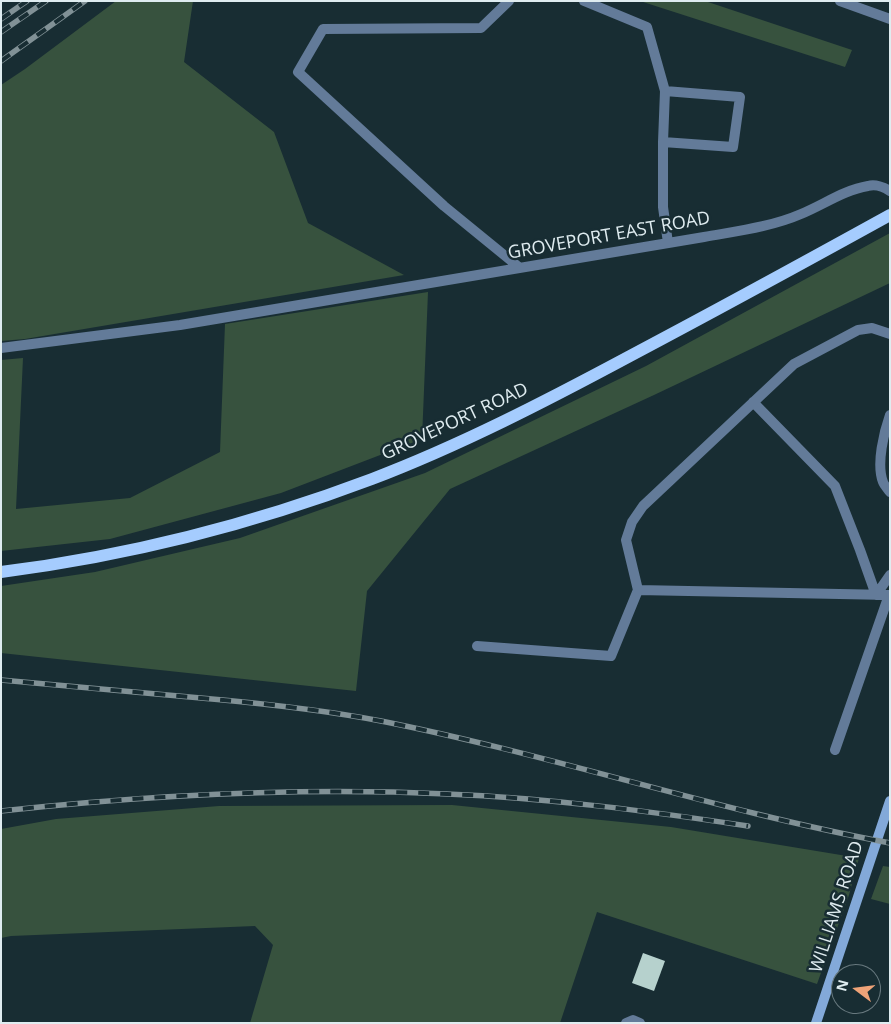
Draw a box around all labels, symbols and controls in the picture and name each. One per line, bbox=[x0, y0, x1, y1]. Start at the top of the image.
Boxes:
street label: GROVEPORT EAST ROAD bbox=[506, 208, 712, 264]
street label: GROVEPORT ROAD bbox=[378, 379, 532, 465]
street label: WILLIAMS ROAD bbox=[806, 838, 868, 976]
north arrow bbox=[831, 964, 881, 1014]
text: N bbox=[831, 977, 853, 993]

